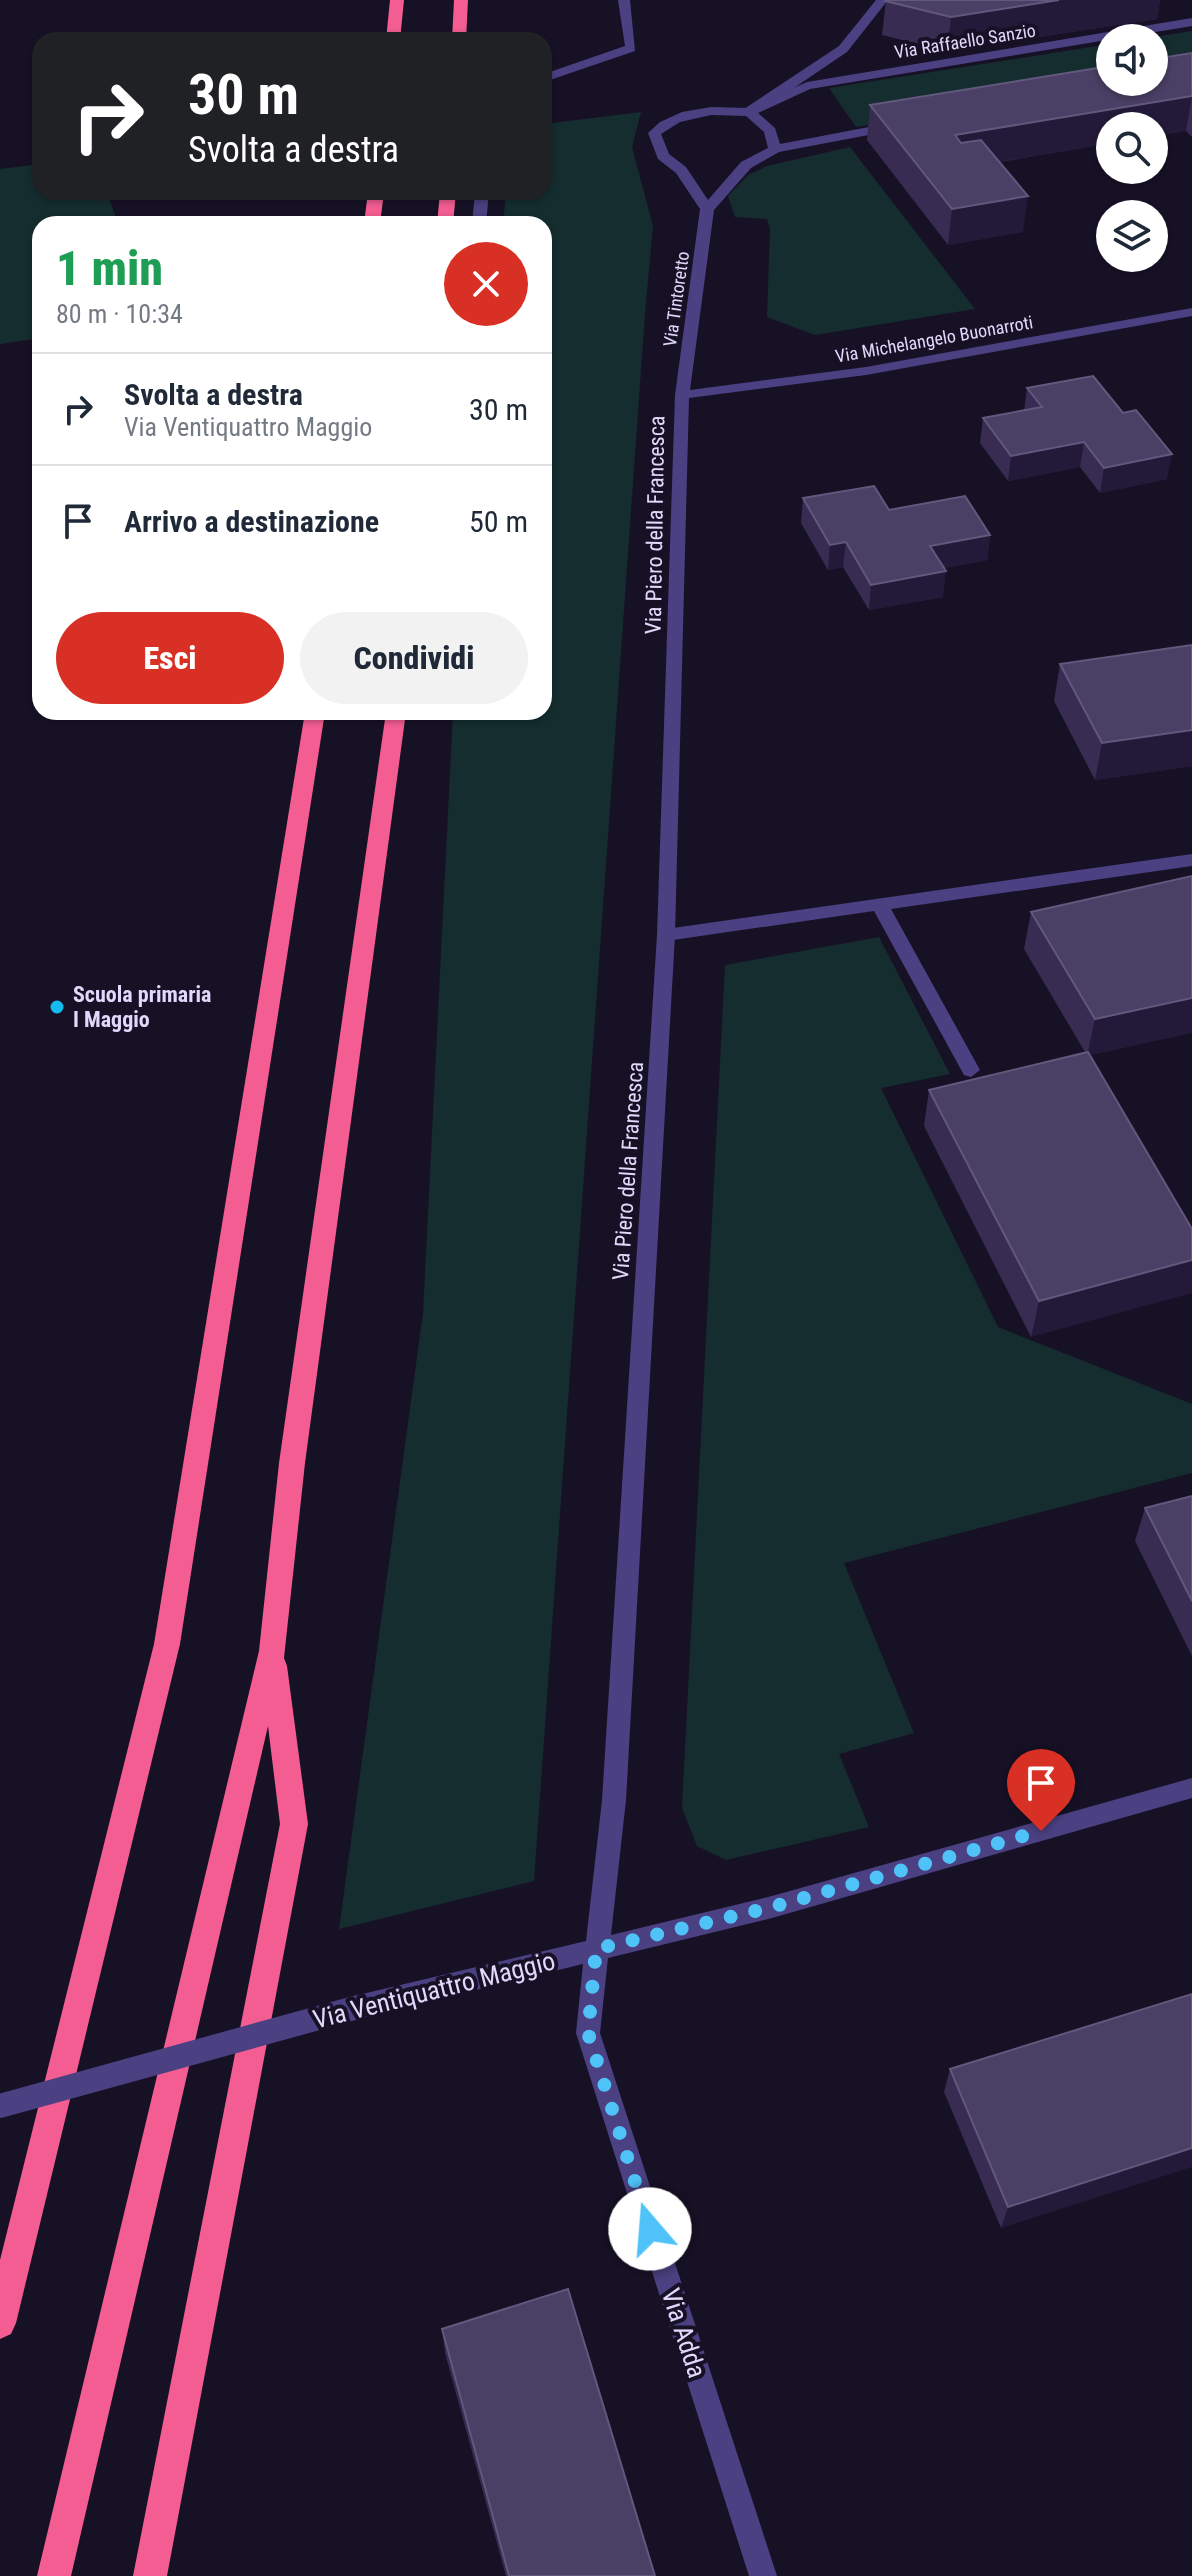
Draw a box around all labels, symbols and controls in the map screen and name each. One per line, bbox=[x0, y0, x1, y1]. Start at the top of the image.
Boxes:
street label: Via Raffaello Sanzio bbox=[893, 19, 1037, 63]
map controls bbox=[1096, 24, 1168, 272]
button: sound bbox=[1096, 24, 1168, 96]
text: 30 m bbox=[188, 62, 299, 128]
icon: right bbox=[56, 64, 160, 168]
button: search bbox=[1096, 112, 1168, 184]
text: Svolta a destra bbox=[188, 129, 399, 171]
button: layers bbox=[1096, 200, 1168, 272]
text: 1 min bbox=[56, 240, 163, 297]
button: close bbox=[444, 242, 528, 326]
street label: Via Tintoretto bbox=[659, 250, 693, 348]
text: 80 m · 10:34 bbox=[56, 299, 183, 329]
street label: Via Michelangelo Buonarroti bbox=[833, 311, 1035, 367]
text: Svolta a destra bbox=[124, 377, 303, 412]
icon: right bbox=[56, 387, 100, 431]
text: 30 m bbox=[469, 392, 528, 427]
text: Via Ventiquattro Maggio bbox=[124, 412, 372, 442]
street label: Via Piero della Francesca bbox=[641, 415, 669, 635]
icon: arrive bbox=[56, 499, 100, 543]
text: Arrivo a destinazione bbox=[124, 504, 379, 539]
text: 50 m bbox=[469, 504, 528, 539]
button: Esci bbox=[56, 612, 284, 704]
button: Condividi bbox=[300, 612, 528, 704]
place label: Scuola primaria I Maggio bbox=[73, 982, 211, 1032]
marker: Scuola primaria I Maggio bbox=[48, 998, 66, 1016]
street label: Via Piero della Francesca bbox=[608, 1061, 648, 1281]
pin bbox=[1007, 1749, 1075, 1831]
icon: arrive bbox=[1019, 1761, 1063, 1805]
street label: Via Ventiquattro Maggio bbox=[310, 1945, 558, 2035]
position arrow bbox=[608, 2187, 692, 2271]
street label: Via Adda bbox=[655, 2285, 713, 2381]

